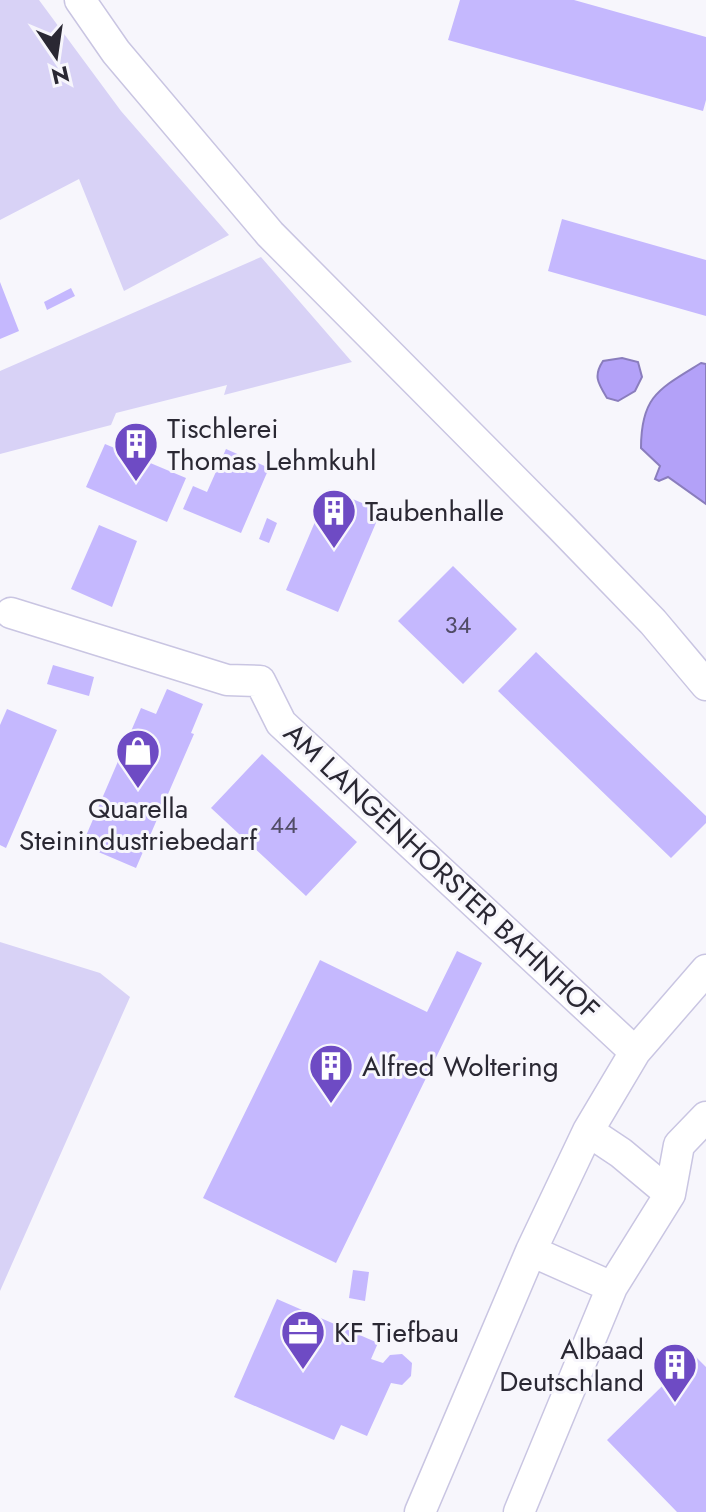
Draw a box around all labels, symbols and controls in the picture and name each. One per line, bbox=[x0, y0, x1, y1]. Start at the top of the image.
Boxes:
north arrow bbox=[16, 16, 96, 96]
text: N bbox=[48, 58, 73, 93]
place label: Tischlerei Thomas Lehmkuhl bbox=[167, 408, 376, 481]
building icon: Tischlerei Thomas Lehmkuhl bbox=[112, 420, 160, 483]
building icon: Taubenhalle bbox=[310, 487, 358, 550]
place label: Taubenhalle bbox=[365, 491, 504, 532]
house number: 34 bbox=[444, 607, 472, 642]
street label: AM LANGENHORSTER BAHNHOF bbox=[274, 713, 609, 1029]
shop icon: Quarella Steinindustriebedarf bbox=[114, 727, 162, 790]
place label: Quarella Steinindustriebedarf bbox=[19, 788, 258, 861]
house number: 44 bbox=[270, 807, 298, 842]
building icon: Alfred Woltering bbox=[307, 1042, 355, 1105]
place label: Alfred Woltering bbox=[362, 1046, 559, 1087]
office icon: KF Tiefbau bbox=[279, 1308, 327, 1371]
place label: KF Tiefbau bbox=[334, 1312, 459, 1353]
place label: Albaad Deutschland bbox=[499, 1329, 644, 1402]
building icon: Albaad Deutschland bbox=[651, 1341, 699, 1404]

